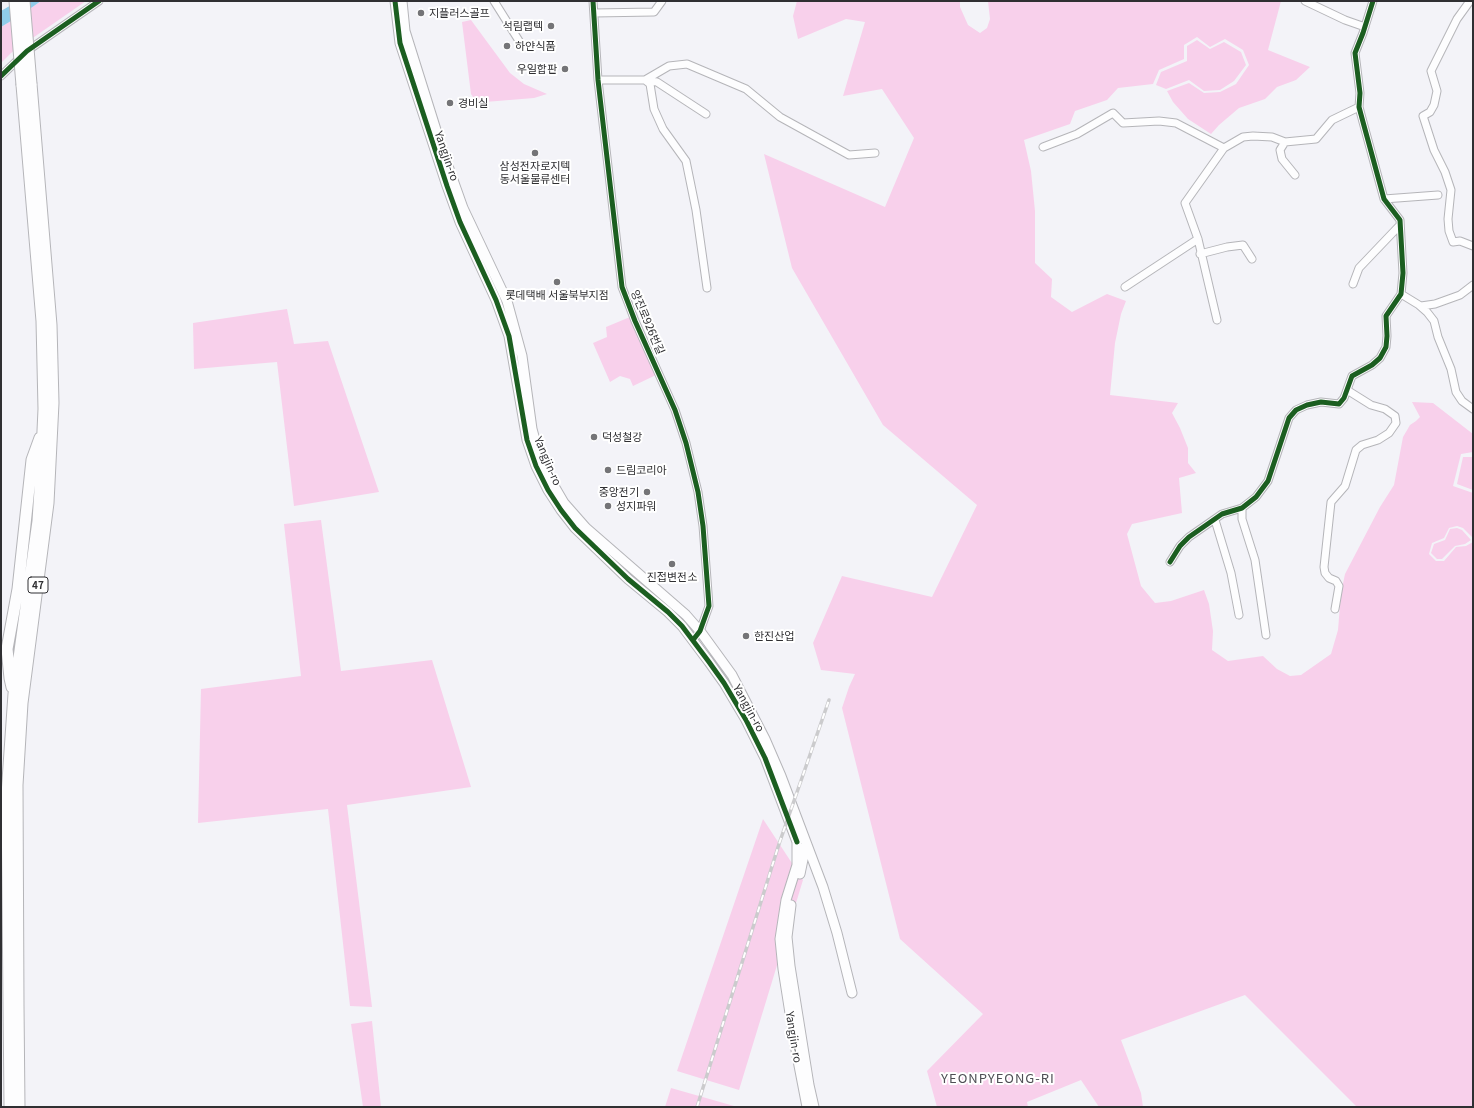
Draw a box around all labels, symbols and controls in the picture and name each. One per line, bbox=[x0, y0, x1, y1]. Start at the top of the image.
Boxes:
place label: 지플러스골프 bbox=[429, 6, 490, 20]
marker: 지플러스골프 bbox=[416, 8, 426, 18]
place label: 석림랩텍 bbox=[503, 19, 543, 33]
marker: 석림랩텍 bbox=[546, 21, 556, 31]
place label: 하얀식품 bbox=[515, 39, 555, 53]
marker: 하얀식품 bbox=[502, 41, 512, 51]
place label: 우일합판 bbox=[517, 62, 557, 76]
marker: 우일합판 bbox=[560, 64, 570, 74]
place label: 경비실 bbox=[458, 96, 488, 110]
marker: 경비실 bbox=[445, 98, 455, 108]
street label: Yangjin-ro bbox=[432, 129, 462, 183]
marker: 삼성전자로지텍 동서울물류센터 bbox=[530, 148, 540, 158]
place label: 삼성전자로지텍 동서울물류센터 bbox=[500, 159, 570, 185]
marker: 롯데택배 서울북부지점 bbox=[552, 277, 562, 287]
place label: 롯데택배 서울북부지점 bbox=[505, 288, 609, 302]
street label: 양진로926번길 bbox=[628, 288, 668, 356]
place label: 덕성철강 bbox=[602, 430, 642, 444]
marker: 덕성철강 bbox=[589, 432, 599, 442]
street label: Yangjin-ro bbox=[532, 435, 564, 487]
place label: 드림코리아 bbox=[616, 463, 667, 477]
marker: 드림코리아 bbox=[603, 465, 613, 475]
place label: 중앙전기 bbox=[599, 485, 639, 499]
marker: 중앙전기 bbox=[642, 487, 652, 497]
place label: 성지파워 bbox=[616, 499, 656, 513]
marker: 성지파워 bbox=[603, 501, 613, 511]
marker: 진접변전소 bbox=[667, 559, 677, 569]
place label: 진접변전소 bbox=[647, 570, 697, 584]
road number: 47 bbox=[28, 577, 48, 593]
place label: 한진산업 bbox=[754, 629, 794, 643]
marker: 한진산업 bbox=[741, 631, 751, 641]
street label: Yangjin-ro bbox=[731, 682, 767, 734]
street label: Yangjin-ro bbox=[783, 1010, 805, 1064]
district label: YEONPYEONG-RI bbox=[941, 1070, 1055, 1086]

